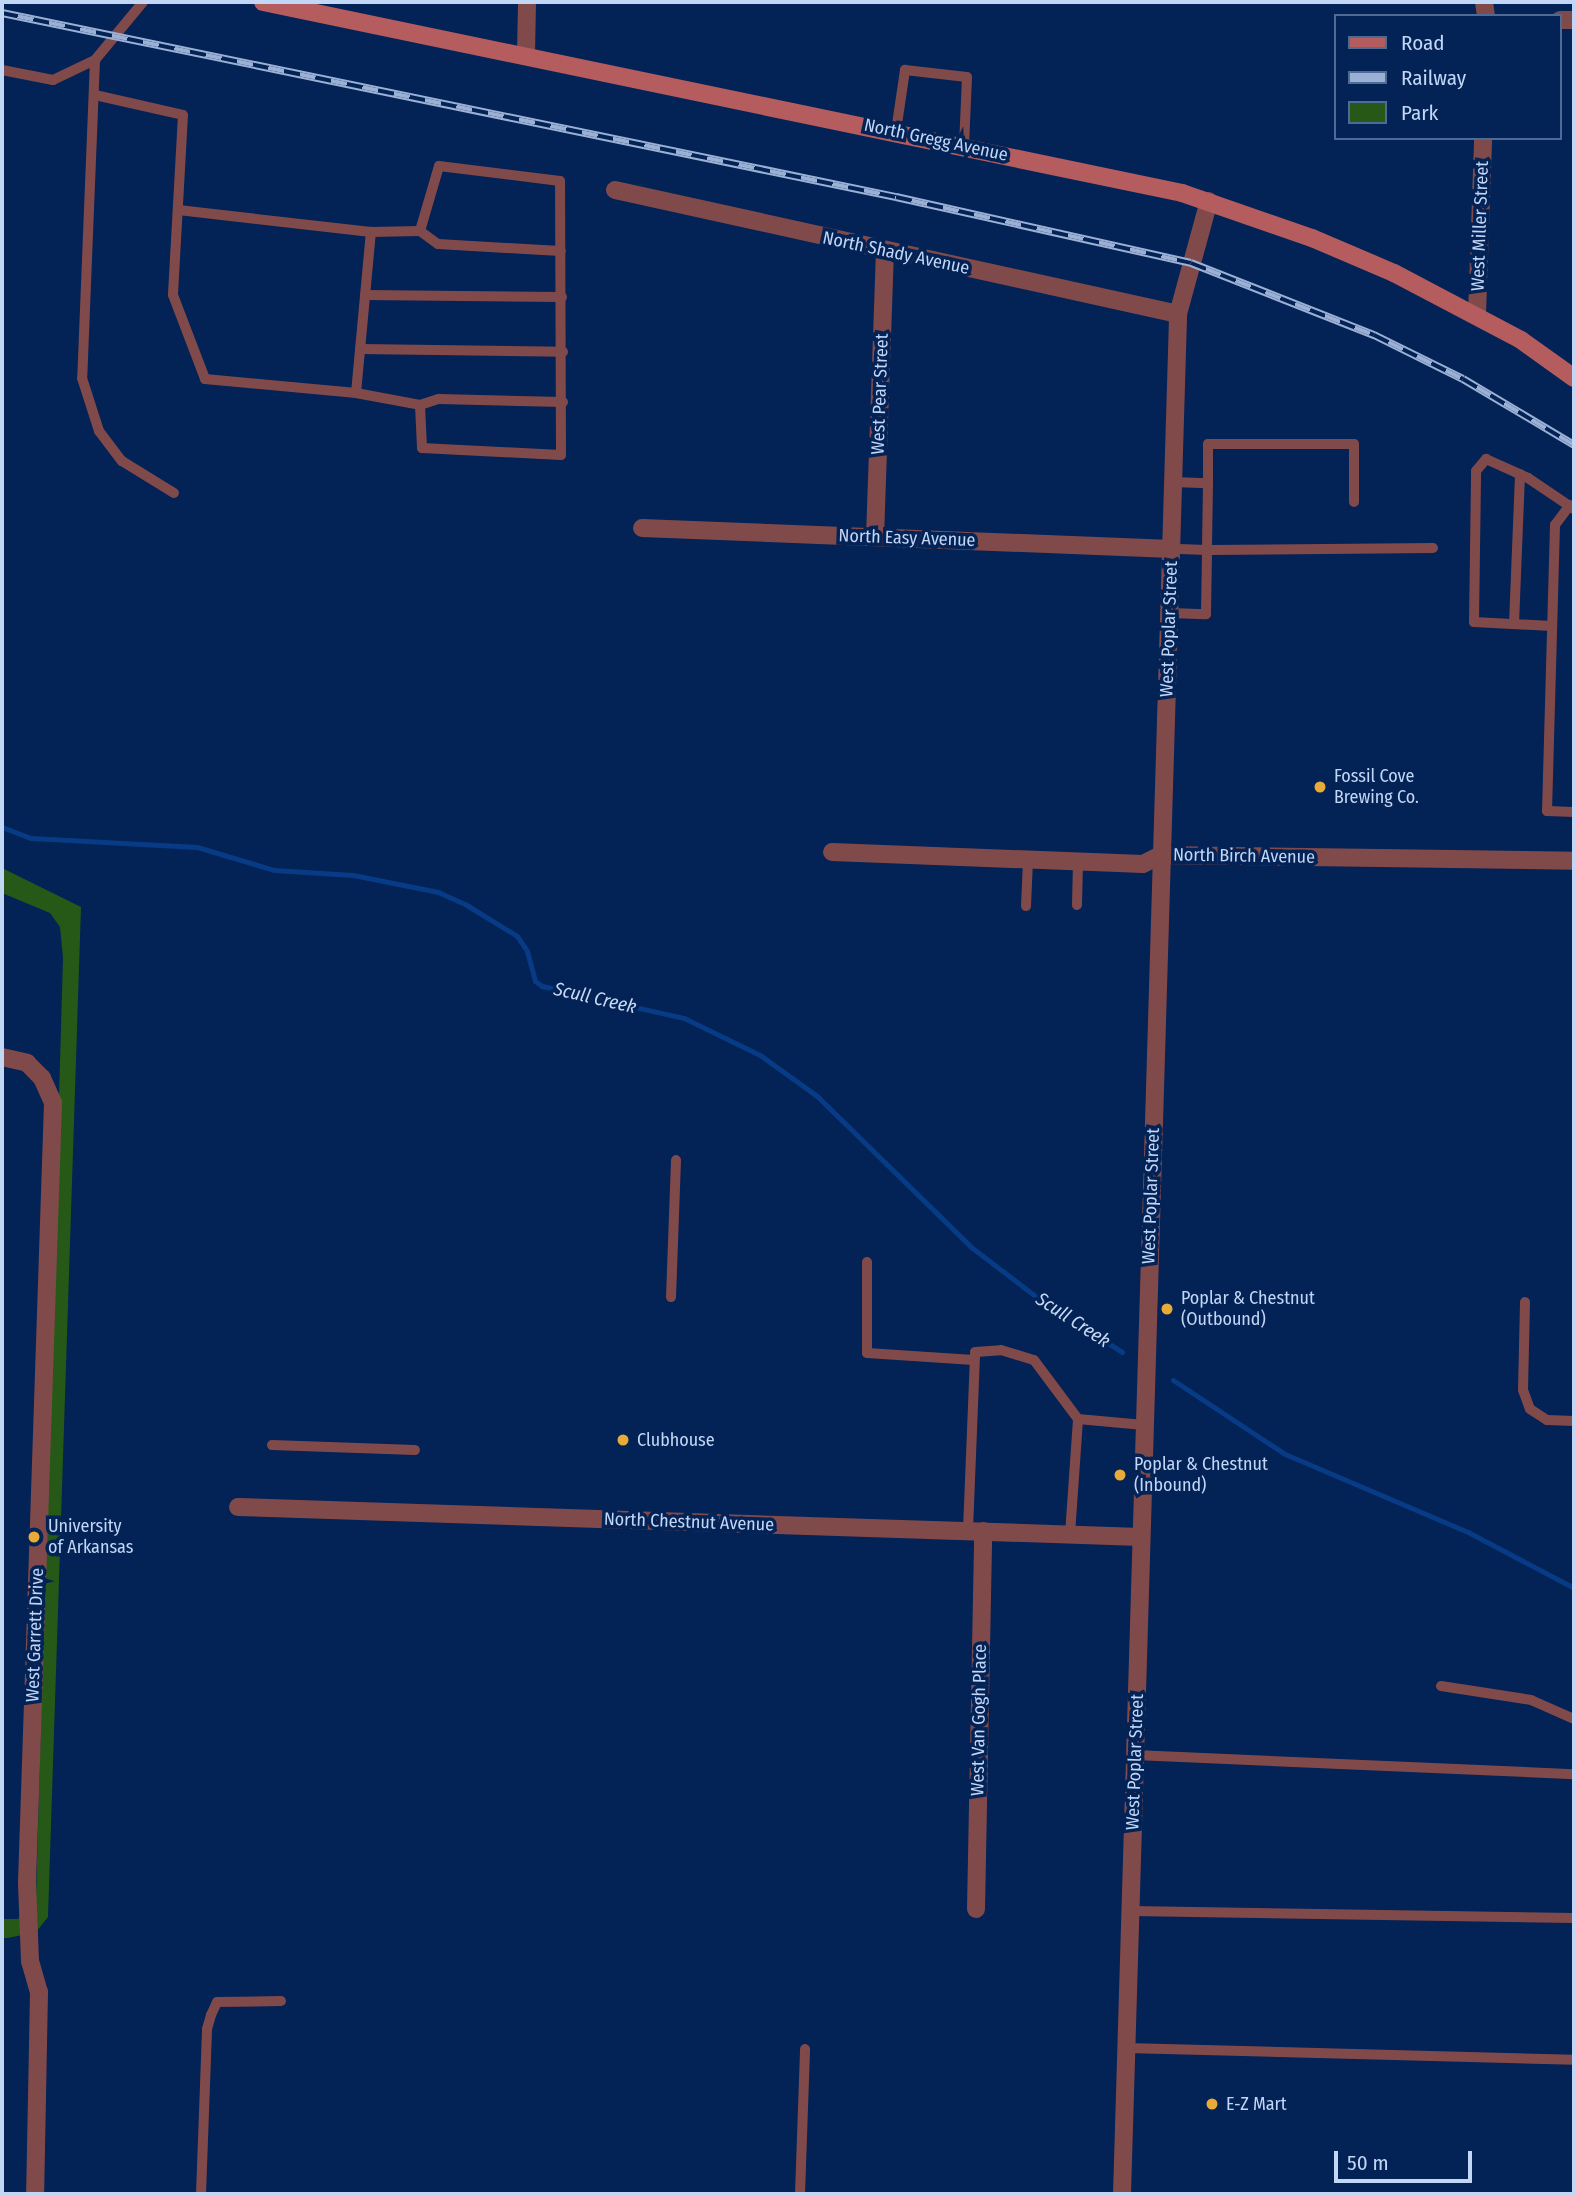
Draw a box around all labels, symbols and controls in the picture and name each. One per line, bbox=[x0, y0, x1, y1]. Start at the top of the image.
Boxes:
legend bbox=[1334, 14, 1562, 140]
text: Road bbox=[1401, 30, 1445, 56]
text: Railway bbox=[1401, 65, 1466, 91]
text: Park bbox=[1401, 100, 1438, 126]
street label: North Gregg Avenue bbox=[862, 114, 1010, 166]
street label: West Miller Street bbox=[1467, 160, 1493, 292]
street label: North Shady Avenue bbox=[821, 227, 971, 279]
street label: West Pear Street bbox=[867, 333, 893, 455]
street label: North Easy Avenue bbox=[838, 525, 976, 551]
street label: West Poplar Street bbox=[1156, 561, 1182, 697]
place label: Fossil Cove Brewing Co. bbox=[1334, 766, 1419, 808]
marker: Fossil Cove Brewing Co. bbox=[1312, 779, 1328, 795]
street label: North Birch Avenue bbox=[1173, 844, 1315, 868]
water label: Scull Creek bbox=[551, 977, 639, 1019]
street label: West Poplar Street bbox=[1138, 1128, 1164, 1264]
water label: Scull Creek bbox=[1032, 1288, 1114, 1352]
place label: Poplar & Chestnut (Outbound) bbox=[1181, 1288, 1315, 1330]
marker: Poplar & Chestnut (Outbound) bbox=[1159, 1301, 1175, 1317]
place label: Clubhouse bbox=[637, 1429, 715, 1451]
marker: Clubhouse bbox=[615, 1432, 631, 1448]
place label: Poplar & Chestnut (Inbound) bbox=[1134, 1454, 1268, 1496]
marker: Poplar & Chestnut (Inbound) bbox=[1112, 1467, 1128, 1483]
street label: North Chestnut Avenue bbox=[604, 1508, 774, 1536]
place label: University of Arkansas bbox=[48, 1516, 133, 1558]
marker: University of Arkansas bbox=[26, 1529, 42, 1545]
street label: West Garrett Drive bbox=[22, 1568, 48, 1702]
street label: West Van Gogh Place bbox=[967, 1644, 991, 1796]
street label: West Poplar Street bbox=[1122, 1694, 1148, 1830]
place label: E-Z Mart bbox=[1226, 2093, 1287, 2115]
marker: E-Z Mart bbox=[1204, 2096, 1220, 2112]
scale bar bbox=[1338, 2136, 1476, 2180]
text: 50 m bbox=[1347, 2150, 1389, 2176]

